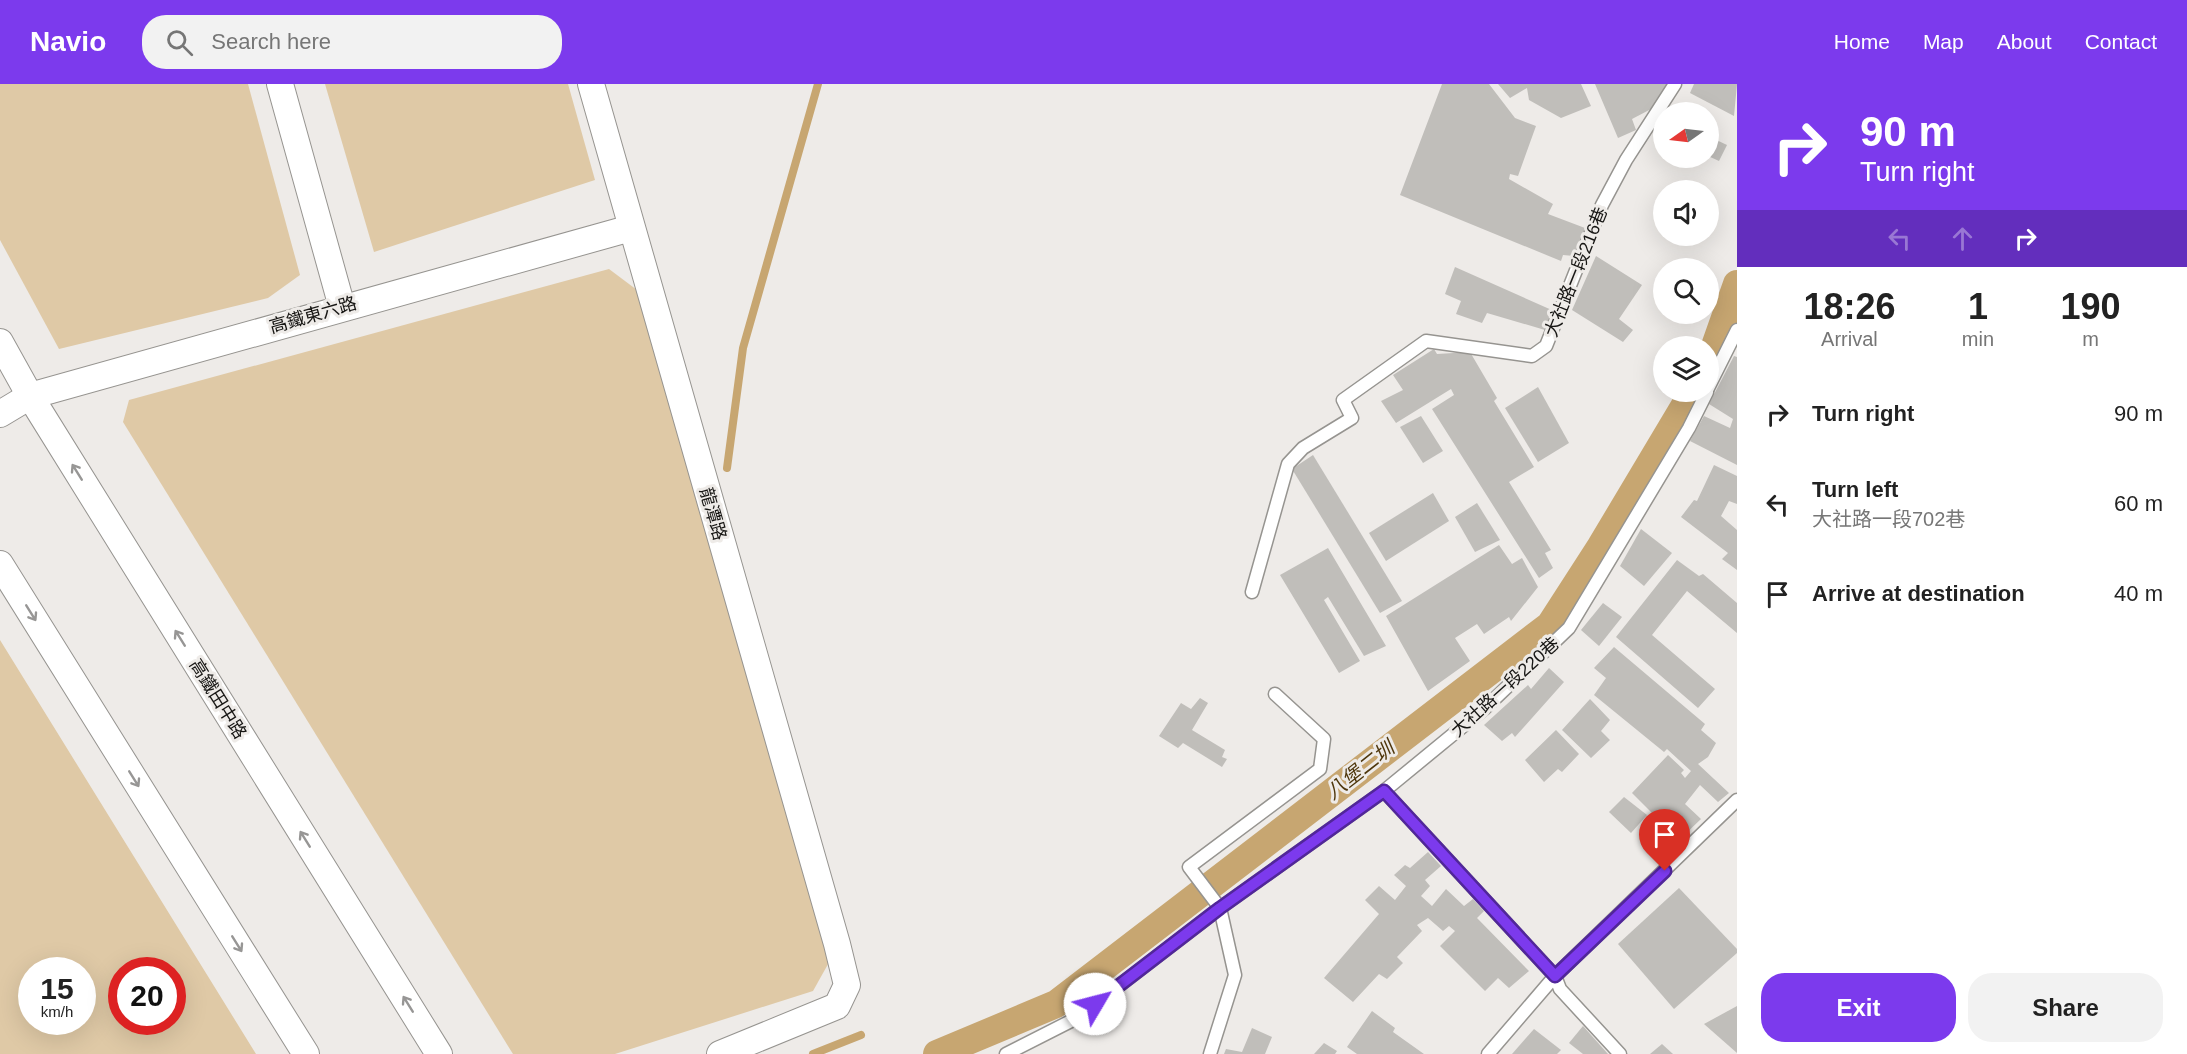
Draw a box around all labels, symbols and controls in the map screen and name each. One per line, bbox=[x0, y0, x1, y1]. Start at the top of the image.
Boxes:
search box bbox=[142, 15, 562, 69]
text: Navio bbox=[30, 26, 106, 57]
icon: search bbox=[163, 26, 196, 59]
text: Search here bbox=[211, 29, 331, 54]
text: Home bbox=[1834, 30, 1890, 53]
text: Map bbox=[1923, 30, 1964, 53]
text: About bbox=[1997, 30, 2052, 53]
text: Contact bbox=[2085, 30, 2157, 53]
north arrow bbox=[1653, 102, 1719, 168]
map controls bbox=[1653, 102, 1719, 402]
icon: right bbox=[1761, 108, 1839, 186]
text: 90 m bbox=[1860, 108, 1956, 155]
text: Turn right bbox=[1860, 157, 1975, 187]
button: sound bbox=[1653, 180, 1719, 246]
street label: 大社路一段216巷 bbox=[1541, 204, 1611, 340]
icon: left bbox=[1883, 222, 1916, 255]
icon: ahead bbox=[1946, 222, 1979, 255]
icon: right bbox=[2009, 222, 2042, 255]
button: search bbox=[1653, 258, 1719, 324]
text: 18:26 bbox=[1803, 286, 1895, 327]
text: 1 bbox=[1968, 286, 1988, 327]
text: 190 bbox=[2060, 286, 2121, 327]
street label: 高鐵東六路 bbox=[267, 293, 359, 337]
text: Arrival bbox=[1821, 328, 1878, 350]
text: min bbox=[1962, 328, 1994, 350]
text: m bbox=[2082, 328, 2099, 350]
button: layers bbox=[1653, 336, 1719, 402]
icon: right bbox=[1761, 398, 1794, 431]
text: Turn right bbox=[1812, 401, 1914, 426]
text: 90 m bbox=[2114, 401, 2163, 426]
one-way arrow bbox=[71, 464, 83, 481]
text: Turn left bbox=[1812, 477, 1898, 502]
street label: 龍潭路 bbox=[696, 485, 730, 543]
icon: left bbox=[1761, 488, 1794, 521]
text: 60 m bbox=[2114, 491, 2163, 516]
text: 大社路一段702巷 bbox=[1812, 508, 1965, 530]
icon: arrive bbox=[1761, 578, 1794, 611]
text: Arrive at destination bbox=[1812, 581, 2025, 606]
text: 40 m bbox=[2114, 581, 2163, 606]
one-way arrow bbox=[25, 604, 37, 621]
one-way arrow bbox=[174, 630, 186, 647]
street label: 大社路一段220巷 bbox=[1447, 633, 1563, 741]
street label: 高鐵田中路 bbox=[186, 656, 250, 742]
water label: 八堡二圳 bbox=[1322, 735, 1401, 803]
one-way arrow bbox=[129, 770, 141, 787]
pin bbox=[1639, 809, 1690, 871]
icon: arrive bbox=[1648, 818, 1681, 851]
one-way arrow bbox=[299, 831, 311, 848]
one-way arrow bbox=[232, 935, 244, 952]
speed limit sign: 20 bbox=[108, 957, 186, 1035]
text: 15 bbox=[40, 972, 74, 1005]
position arrow bbox=[1063, 972, 1127, 1036]
button: Exit bbox=[1761, 973, 1956, 1042]
button: Share bbox=[1968, 973, 2163, 1042]
one-way arrow bbox=[402, 996, 414, 1013]
text: km/h bbox=[41, 1003, 73, 1020]

